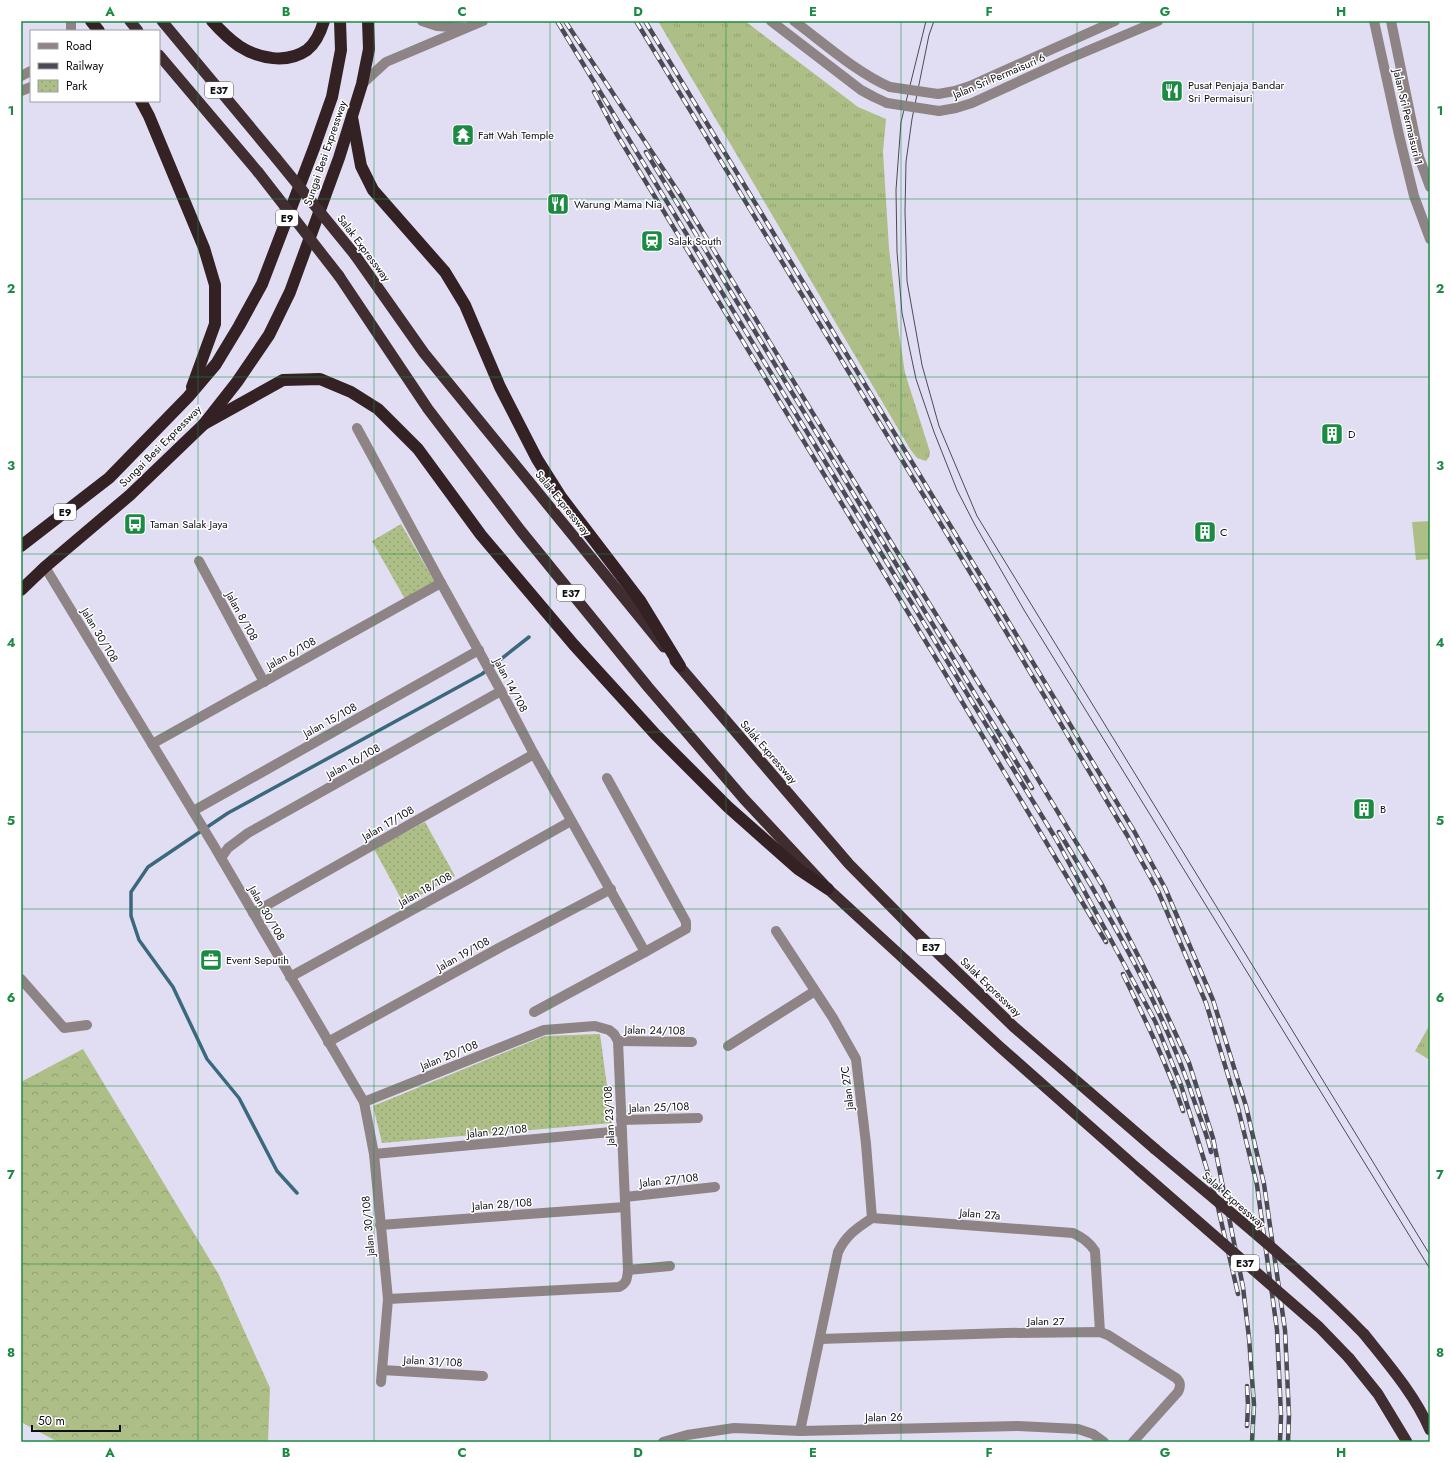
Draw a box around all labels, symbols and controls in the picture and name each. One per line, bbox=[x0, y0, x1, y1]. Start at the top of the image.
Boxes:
text: A bbox=[104, 2, 115, 21]
text: B bbox=[282, 2, 291, 21]
text: C bbox=[457, 2, 467, 21]
text: D bbox=[633, 2, 643, 21]
text: E bbox=[809, 2, 817, 21]
text: F bbox=[985, 2, 993, 21]
text: G bbox=[1160, 2, 1171, 21]
text: H bbox=[1336, 2, 1346, 21]
legend bbox=[30, 30, 160, 102]
text: Road bbox=[66, 37, 92, 55]
street label: Jalan Sri Permaisuri 6 bbox=[948, 49, 1048, 104]
text: Railway bbox=[66, 57, 104, 75]
street label: Jalan Sri Permaisuri 1 bbox=[1389, 66, 1427, 166]
text: Park bbox=[66, 77, 88, 95]
place label: Pusat Penjaja Bandar Sri Permaisuri bbox=[1188, 77, 1285, 106]
restaurant icon: Pusat Penjaja Bandar Sri Permaisuri bbox=[1159, 78, 1185, 104]
road number: E37 bbox=[205, 82, 233, 98]
street label: Sungai Besi Expressway bbox=[299, 98, 351, 208]
text: 1 bbox=[8, 101, 14, 120]
text: 1 bbox=[1437, 101, 1443, 120]
temple icon: Fatt Wah Temple bbox=[450, 122, 476, 148]
place label: Fatt Wah Temple bbox=[478, 127, 554, 143]
restaurant icon: Warung Mama Nia bbox=[545, 191, 571, 217]
place label: Warung Mama Nia bbox=[574, 196, 662, 212]
road number: E9 bbox=[276, 210, 298, 226]
street label: Salak Expressway bbox=[334, 211, 395, 285]
station icon: Salak South bbox=[639, 228, 665, 254]
place label: Salak South bbox=[668, 233, 722, 249]
text: 2 bbox=[7, 279, 15, 298]
text: 2 bbox=[1436, 279, 1444, 298]
street label: Sungai Besi Expressway bbox=[115, 401, 205, 491]
building icon: D bbox=[1319, 421, 1345, 447]
place label: D bbox=[1348, 426, 1356, 442]
text: 3 bbox=[7, 456, 15, 475]
text: 3 bbox=[1436, 456, 1444, 475]
street label: Salak Expressway bbox=[532, 467, 594, 539]
road number: E9 bbox=[54, 504, 76, 520]
bus stop icon: Taman Salak Jaya bbox=[122, 511, 148, 537]
place label: Taman Salak Jaya bbox=[150, 516, 228, 532]
building icon: C bbox=[1192, 519, 1218, 545]
place label: C bbox=[1220, 524, 1228, 540]
road number: E37 bbox=[557, 585, 585, 601]
street label: Jalan 8/108 bbox=[221, 587, 262, 643]
street label: Jalan 30/108 bbox=[76, 603, 122, 665]
text: 4 bbox=[6, 633, 16, 652]
street label: Jalan 6/108 bbox=[262, 633, 319, 674]
text: 4 bbox=[1435, 633, 1445, 652]
street label: Jalan 14/108 bbox=[489, 653, 532, 715]
street label: Jalan 15/108 bbox=[298, 699, 360, 742]
street label: Salak Expressway bbox=[737, 717, 801, 787]
street label: Jalan 16/108 bbox=[321, 740, 383, 783]
building icon: B bbox=[1351, 796, 1377, 822]
place label: B bbox=[1380, 801, 1386, 817]
street label: Jalan 17/108 bbox=[357, 802, 417, 845]
text: 5 bbox=[7, 811, 15, 830]
text: 5 bbox=[1436, 811, 1444, 830]
street label: Jalan 18/108 bbox=[394, 868, 455, 911]
street label: Jalan 30/108 bbox=[244, 881, 289, 943]
street label: Jalan 19/108 bbox=[432, 933, 492, 976]
road number: E37 bbox=[917, 939, 945, 955]
office icon: Event Seputih bbox=[198, 947, 224, 973]
place label: Event Seputih bbox=[226, 952, 289, 968]
street label: Salak Expressway bbox=[957, 954, 1025, 1021]
text: 6 bbox=[7, 988, 16, 1007]
text: 6 bbox=[1436, 988, 1445, 1007]
street label: Jalan 24/108 bbox=[622, 1021, 686, 1039]
street label: Jalan 20/108 bbox=[416, 1036, 480, 1075]
street label: Jalan 27C bbox=[836, 1065, 858, 1113]
street label: Jalan 23/108 bbox=[599, 1086, 619, 1148]
street label: Jalan 25/108 bbox=[626, 1098, 690, 1116]
street label: Jalan 22/108 bbox=[464, 1120, 528, 1142]
text: 7 bbox=[7, 1165, 15, 1184]
text: 7 bbox=[1436, 1165, 1444, 1184]
street label: Salak Expressway bbox=[1199, 1168, 1269, 1232]
street label: Jalan 27/108 bbox=[637, 1169, 699, 1191]
street label: Jalan 28/108 bbox=[469, 1194, 533, 1214]
street label: Jalan 30/108 bbox=[357, 1195, 379, 1259]
street label: Jalan 27a bbox=[957, 1204, 1001, 1224]
road number: E37 bbox=[1231, 1255, 1259, 1271]
street label: Jalan 27 bbox=[1026, 1313, 1065, 1329]
text: 8 bbox=[7, 1343, 15, 1362]
text: 8 bbox=[1436, 1343, 1444, 1362]
street label: Jalan 31/108 bbox=[401, 1351, 463, 1371]
scale bar bbox=[32, 1407, 120, 1433]
street label: Jalan 26 bbox=[863, 1409, 903, 1425]
text: 50 m bbox=[38, 1412, 65, 1430]
text: A bbox=[104, 1443, 115, 1462]
text: B bbox=[282, 1443, 291, 1462]
text: C bbox=[457, 1443, 467, 1462]
text: D bbox=[633, 1443, 643, 1462]
text: E bbox=[809, 1443, 817, 1462]
text: F bbox=[985, 1443, 993, 1462]
text: G bbox=[1160, 1443, 1171, 1462]
text: H bbox=[1336, 1443, 1346, 1462]

